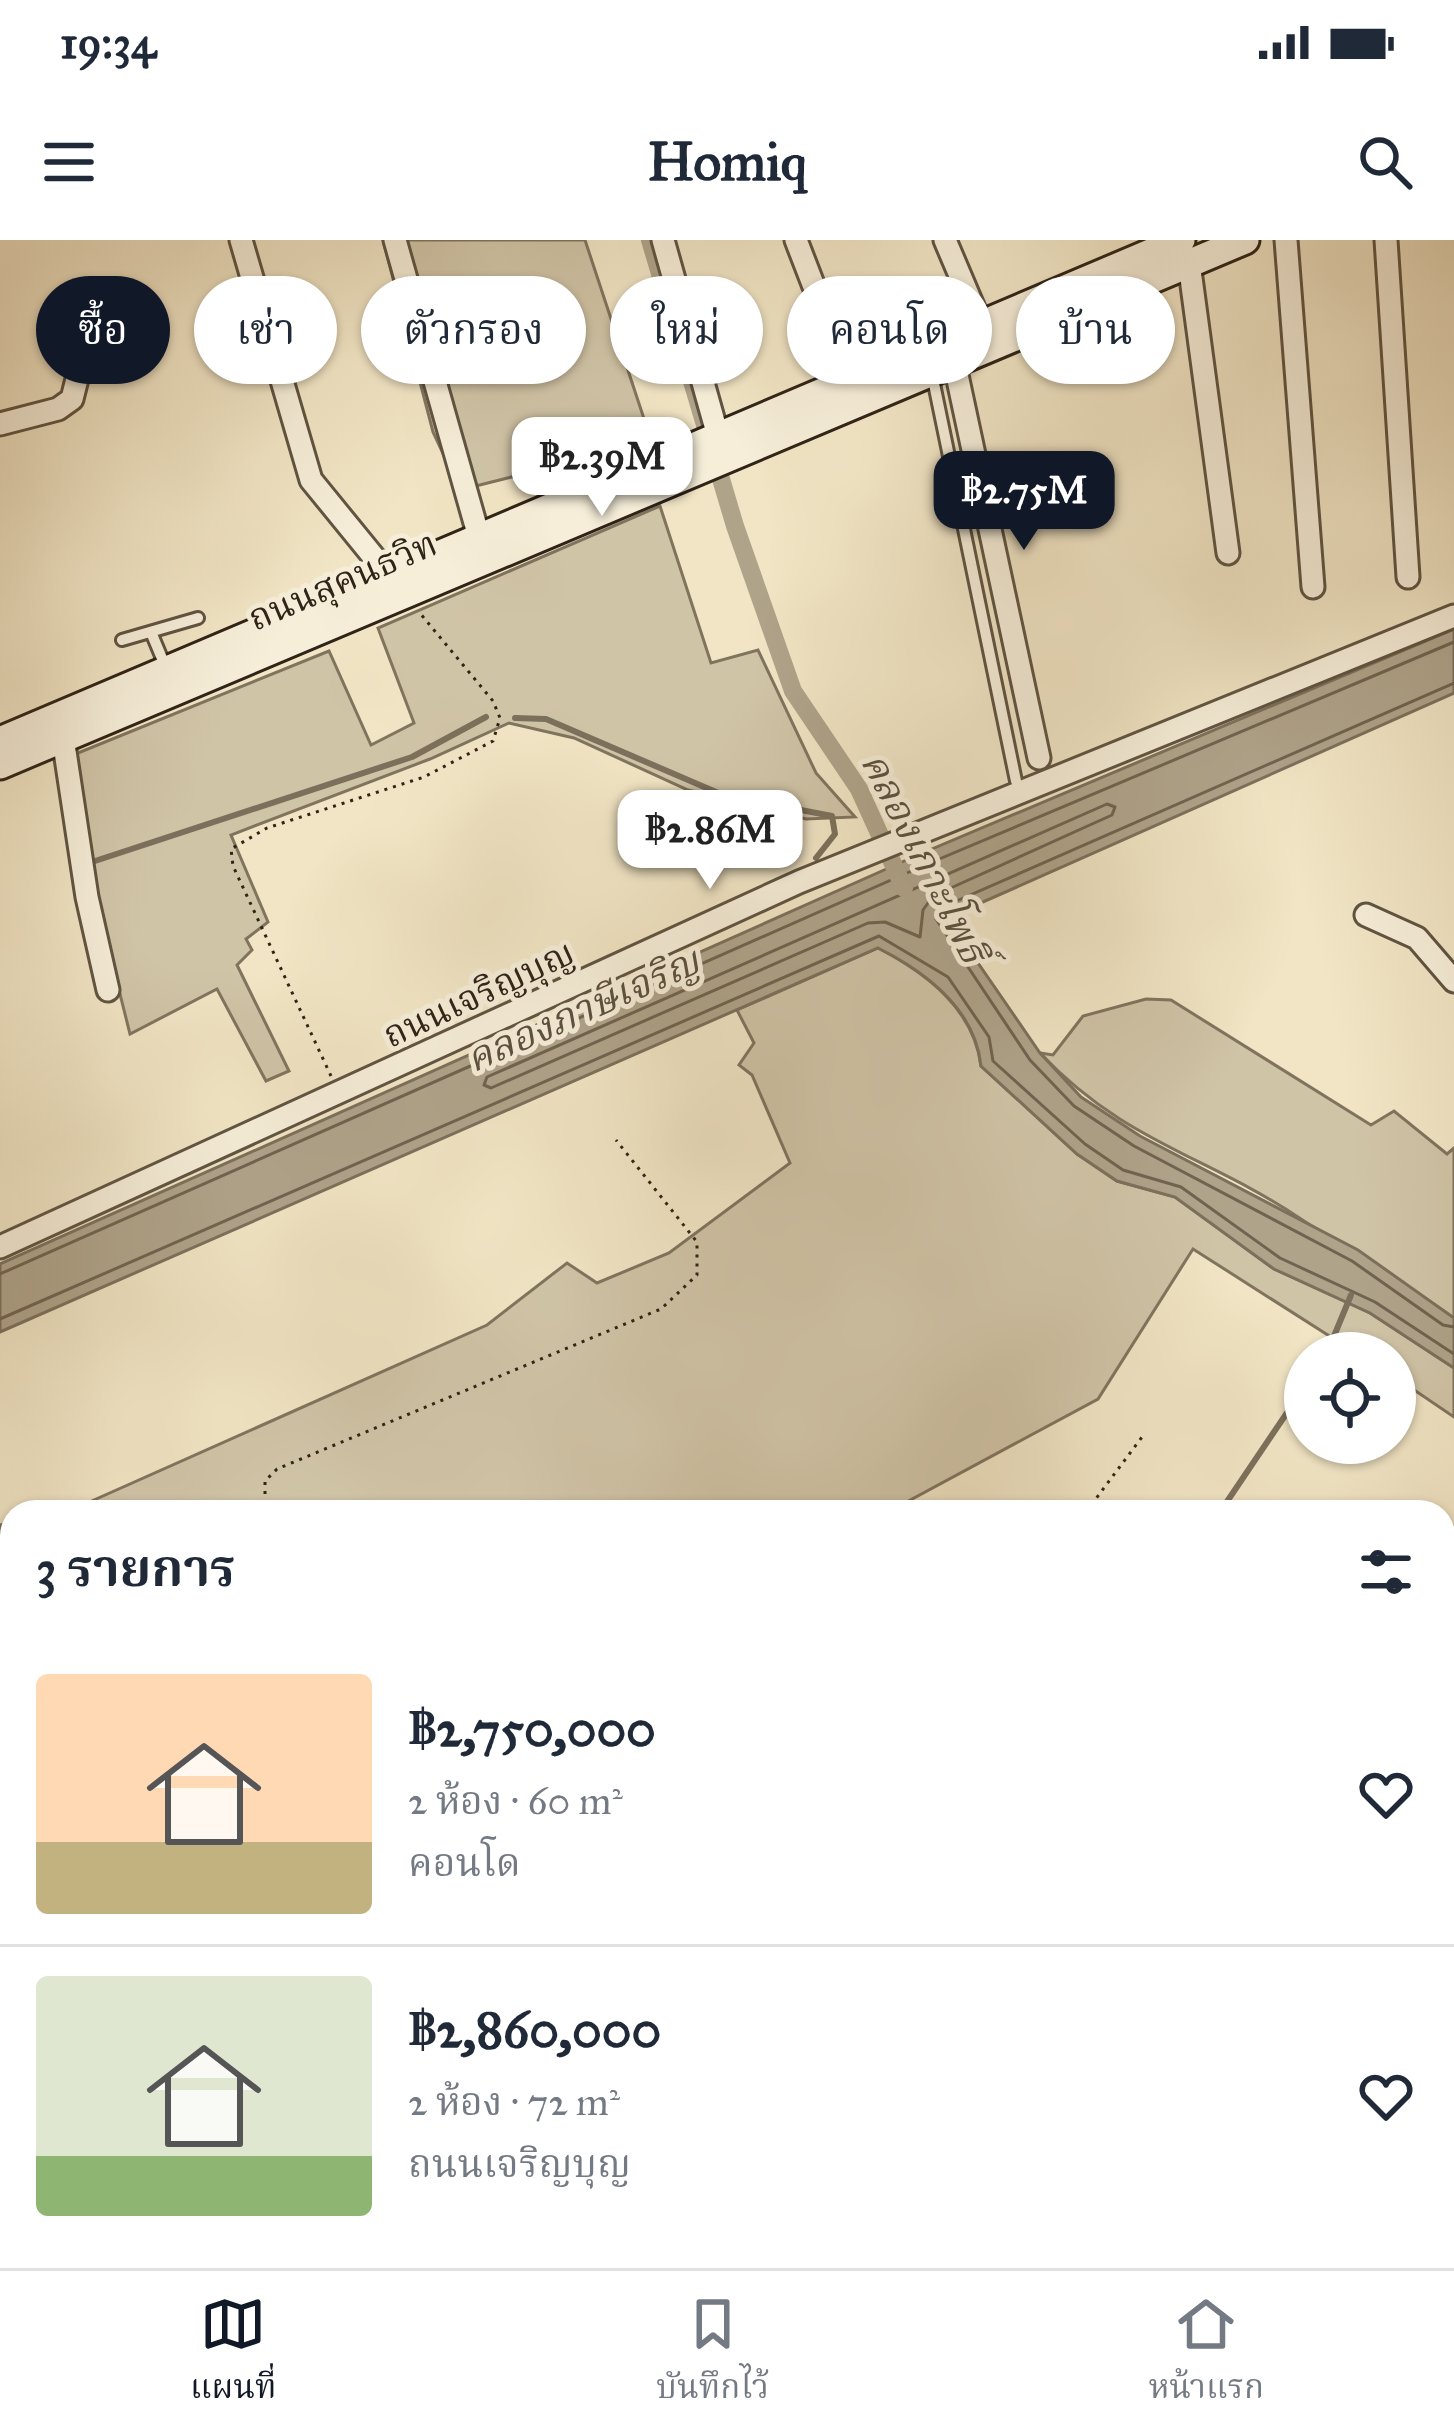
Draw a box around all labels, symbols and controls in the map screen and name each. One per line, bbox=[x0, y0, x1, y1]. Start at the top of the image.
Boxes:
text: 19:34 bbox=[60, 15, 156, 70]
icon: menu bbox=[36, 129, 102, 195]
text: Homiq bbox=[647, 129, 807, 195]
icon: search bbox=[1352, 129, 1418, 195]
chip: ซื้อ bbox=[36, 276, 170, 384]
chip: เช่า bbox=[194, 276, 337, 384]
chip: ตัวกรอง bbox=[361, 276, 586, 384]
chip: ใหม่ bbox=[610, 276, 763, 384]
chip: คอนโด bbox=[787, 276, 992, 384]
chip: บ้าน bbox=[1016, 276, 1175, 384]
pin: ฿2.39M bbox=[504, 417, 700, 519]
text: ฿2.39M bbox=[539, 432, 665, 480]
pin: ฿2.75M bbox=[926, 451, 1122, 553]
text: ฿2.75M bbox=[961, 466, 1087, 514]
street label: ถนนสุคนธวิท bbox=[241, 521, 444, 641]
water label: คลองเกาะโพธิ์ bbox=[850, 742, 1007, 982]
pin: ฿2.86M bbox=[612, 790, 808, 892]
text: ฿2.86M bbox=[645, 805, 775, 853]
street label: ถนนเจริญบุญ bbox=[376, 930, 581, 1058]
water label: คลองภาษีเจริญ bbox=[458, 936, 708, 1083]
map controls bbox=[1284, 1332, 1416, 1464]
button: locate bbox=[1284, 1332, 1416, 1464]
text: 3 รายการ bbox=[36, 1538, 236, 1600]
icon: filters bbox=[1353, 1539, 1419, 1605]
text: ฿2,750,000 bbox=[408, 1698, 656, 1760]
icon: home bbox=[132, 1722, 276, 1866]
icon: heart bbox=[1353, 1761, 1419, 1827]
text: 2 ห้อง · 60 m² bbox=[408, 1777, 623, 1825]
text: คอนโด bbox=[408, 1839, 521, 1887]
text: ฿2,860,000 bbox=[408, 1999, 661, 2061]
icon: home bbox=[132, 2024, 276, 2168]
icon: heart bbox=[1353, 2063, 1419, 2129]
text: 2 ห้อง · 72 m² bbox=[408, 2078, 620, 2126]
text: ถนนเจริญบุญ bbox=[408, 2140, 631, 2188]
tab: แผนที่ bbox=[190, 2291, 276, 2416]
tab: บันทึกไว้ bbox=[656, 2291, 769, 2416]
tab: หน้าแรก bbox=[1149, 2291, 1264, 2416]

